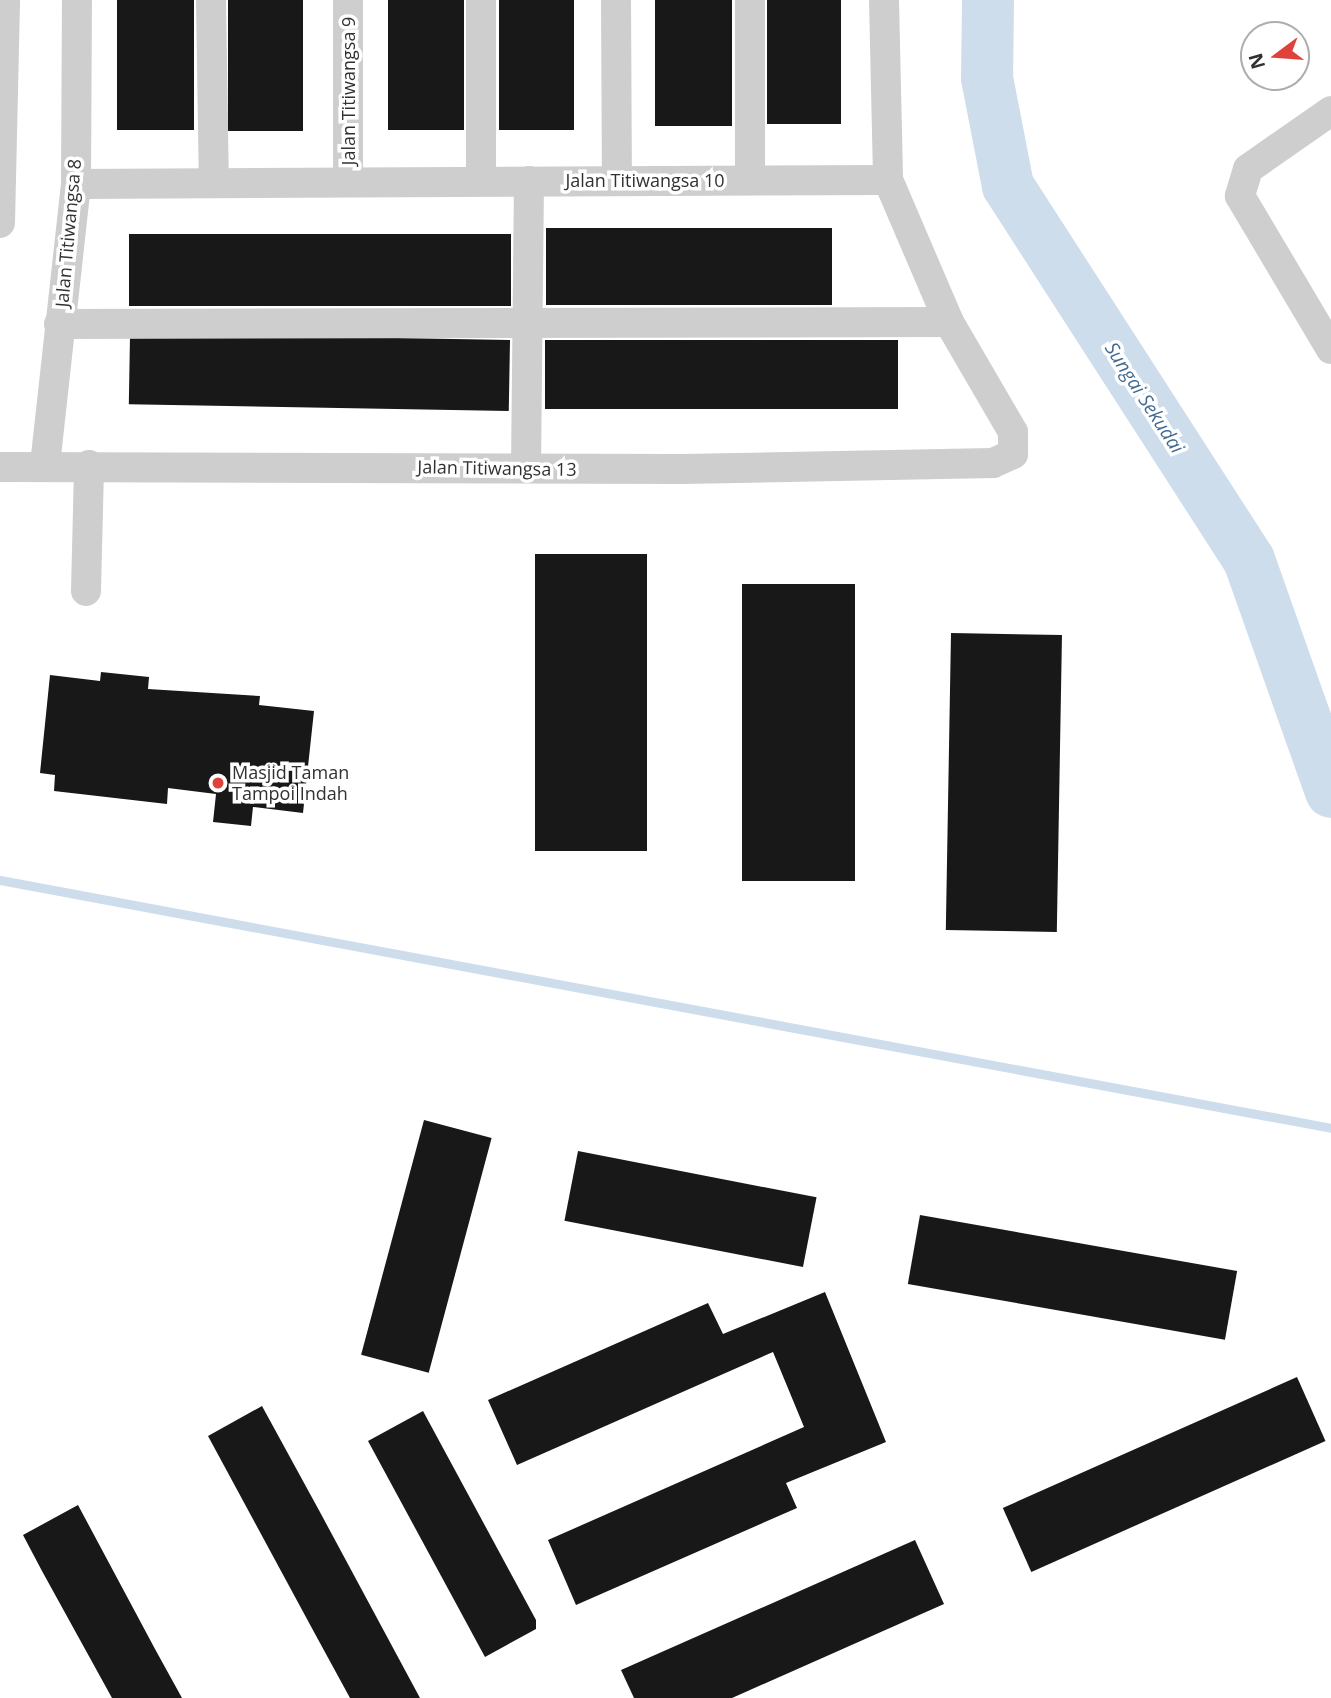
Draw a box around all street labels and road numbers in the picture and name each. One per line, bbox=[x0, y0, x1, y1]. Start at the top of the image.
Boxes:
street label: Jalan Titiwangsa 9 bbox=[337, 17, 359, 165]
street label: Jalan Titiwangsa 8 bbox=[51, 158, 85, 308]
street label: Jalan Titiwangsa 10 bbox=[565, 169, 725, 191]
street label: Jalan Titiwangsa 13 bbox=[417, 456, 577, 480]

